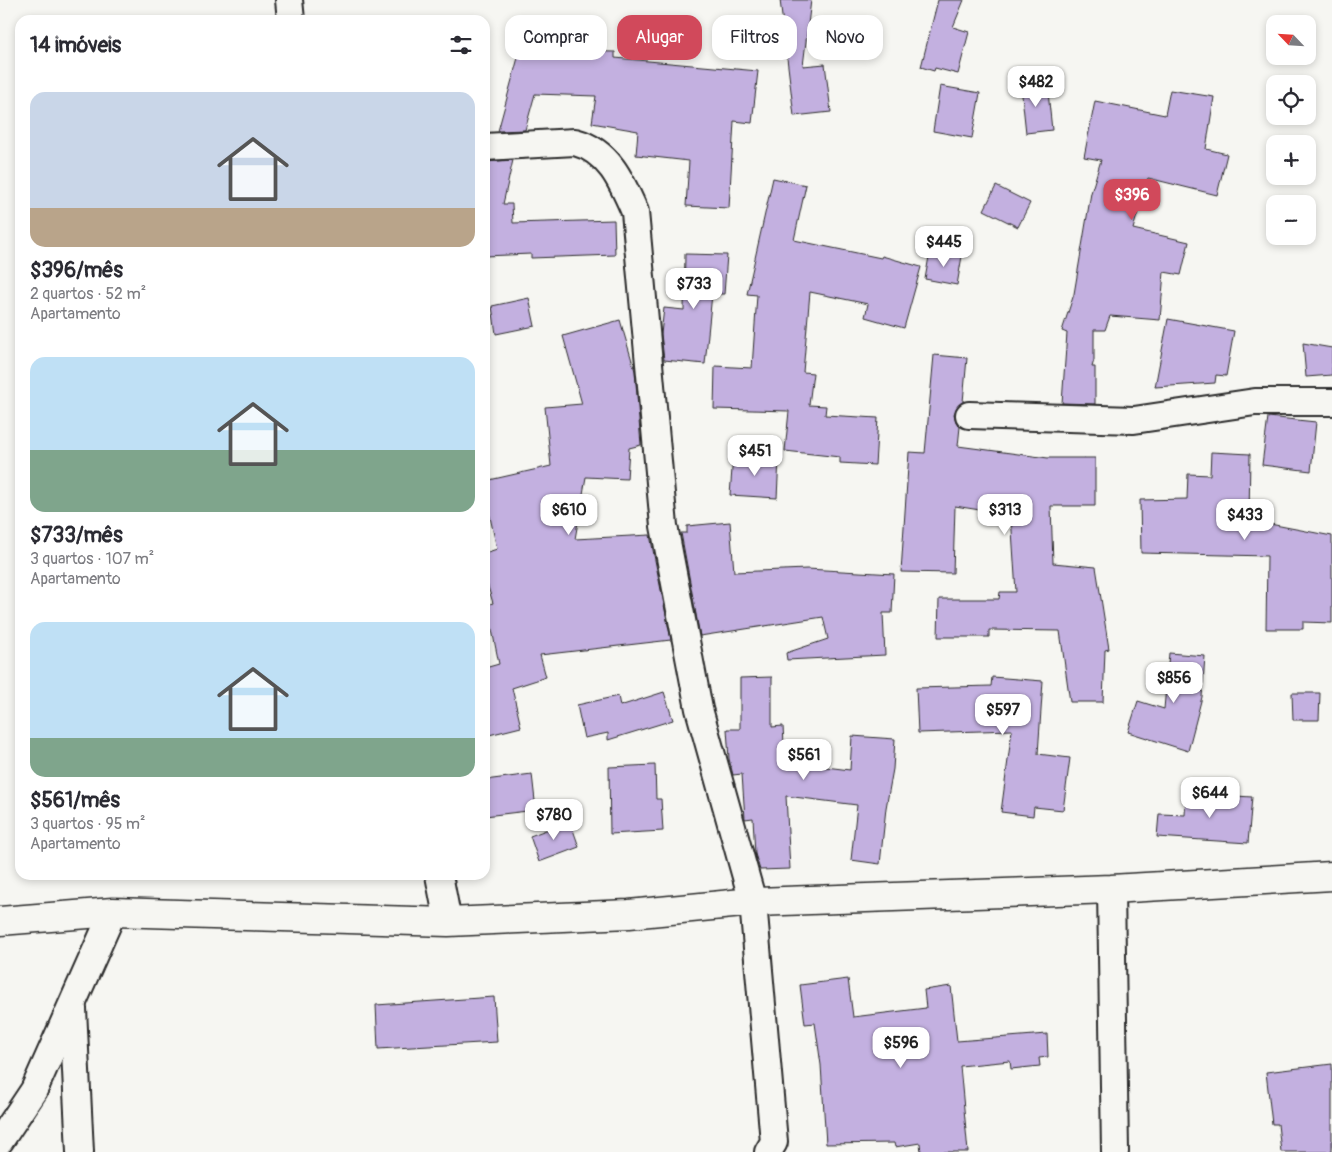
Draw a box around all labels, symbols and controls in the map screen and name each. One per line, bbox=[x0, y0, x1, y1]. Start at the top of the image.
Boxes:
chip: Comprar bbox=[505, 15, 607, 60]
chip: Alugar bbox=[617, 15, 702, 60]
chip: Filtros bbox=[712, 15, 797, 60]
chip: Novo bbox=[807, 15, 883, 60]
north arrow bbox=[1266, 15, 1316, 65]
map controls bbox=[1266, 15, 1316, 245]
icon: filters bbox=[447, 31, 475, 59]
text: 14 imóveis bbox=[30, 32, 121, 59]
pin: $482 bbox=[1006, 66, 1066, 108]
text: $482 bbox=[1019, 72, 1053, 92]
button: locate bbox=[1266, 75, 1316, 125]
icon: home bbox=[208, 124, 298, 214]
button: + bbox=[1266, 135, 1316, 185]
pin: $396 bbox=[1102, 178, 1162, 221]
text: $396 bbox=[1114, 185, 1150, 205]
button: − bbox=[1266, 195, 1316, 245]
pin: $445 bbox=[914, 226, 974, 268]
text: $445 bbox=[926, 232, 962, 252]
text: $396/mês bbox=[30, 257, 123, 284]
pin: $733 bbox=[664, 268, 724, 310]
text: $733 bbox=[677, 274, 712, 294]
text: 2 quartos · 52 m² bbox=[30, 284, 146, 304]
text: Apartamento bbox=[30, 304, 121, 324]
icon: home bbox=[208, 389, 298, 479]
pin: $451 bbox=[725, 434, 785, 477]
text: $451 bbox=[739, 441, 771, 461]
pin: $610 bbox=[539, 494, 599, 536]
pin: $313 bbox=[975, 494, 1035, 536]
pin: $433 bbox=[1215, 498, 1275, 541]
text: $610 bbox=[551, 500, 587, 520]
text: $313 bbox=[989, 500, 1021, 520]
text: $433 bbox=[1227, 505, 1263, 525]
text: $733/mês bbox=[30, 522, 123, 549]
text: 3 quartos · 107 m² bbox=[30, 549, 154, 569]
text: Apartamento bbox=[30, 569, 121, 589]
icon: home bbox=[208, 654, 298, 744]
pin: $856 bbox=[1144, 662, 1204, 704]
text: $856 bbox=[1157, 668, 1191, 688]
pin: $597 bbox=[973, 694, 1033, 736]
text: $597 bbox=[986, 700, 1020, 720]
pin: $561 bbox=[774, 738, 834, 781]
text: $561 bbox=[788, 745, 820, 765]
pin: $644 bbox=[1180, 776, 1240, 819]
text: $644 bbox=[1192, 783, 1228, 803]
text: $561/mês bbox=[30, 787, 120, 814]
pin: $780 bbox=[524, 798, 584, 841]
text: $780 bbox=[536, 805, 572, 825]
text: 3 quartos · 95 m² bbox=[30, 814, 145, 834]
text: Apartamento bbox=[30, 834, 121, 854]
pin: $596 bbox=[871, 1026, 931, 1069]
text: $596 bbox=[884, 1033, 918, 1053]

